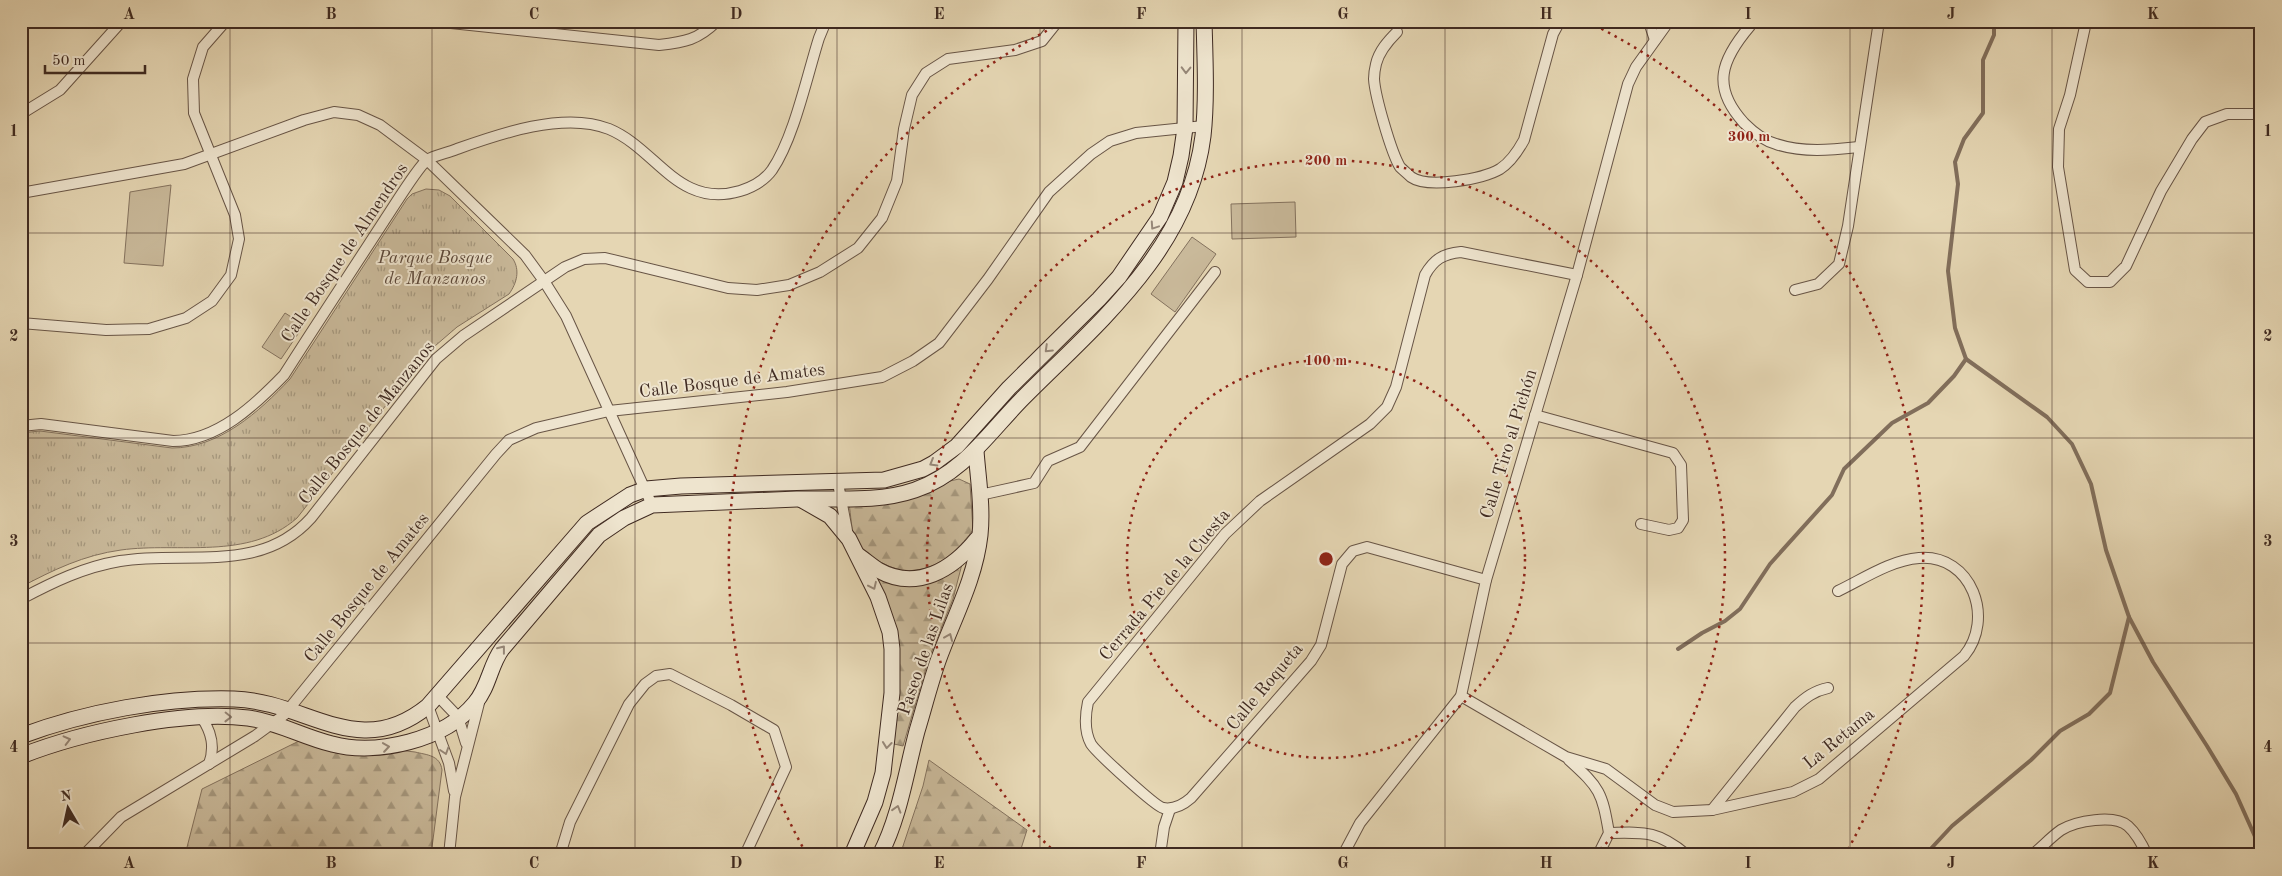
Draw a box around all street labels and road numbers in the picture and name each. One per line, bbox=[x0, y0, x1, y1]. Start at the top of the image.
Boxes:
street label: Calle Bosque de Almendros bbox=[278, 160, 412, 346]
street label: Calle Bosque de Manzanos bbox=[296, 338, 439, 508]
street label: Calle Bosque de Amates bbox=[638, 361, 826, 401]
street label: Calle Tiro al Pichón bbox=[1478, 367, 1540, 521]
street label: Cerrada Pie de la Cuesta bbox=[1096, 506, 1234, 664]
street label: Calle Bosque de Amates bbox=[301, 509, 433, 666]
street label: Paseo de las Lilas bbox=[895, 581, 957, 717]
street label: Calle Roqueta bbox=[1223, 640, 1307, 734]
street label: La Retama bbox=[1800, 705, 1878, 773]

